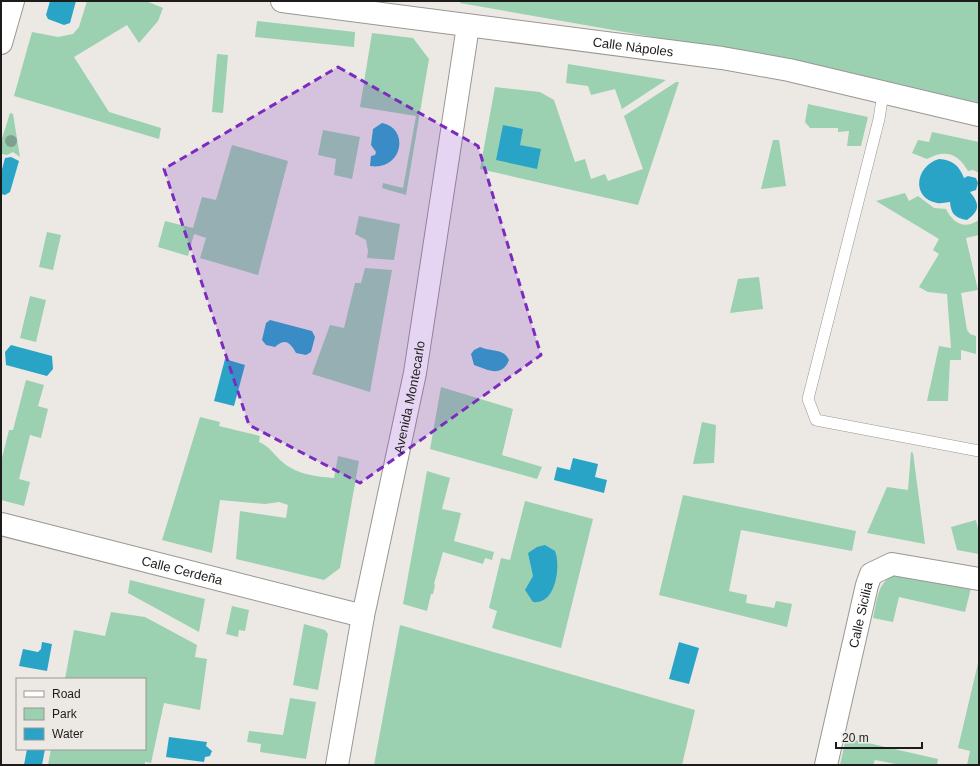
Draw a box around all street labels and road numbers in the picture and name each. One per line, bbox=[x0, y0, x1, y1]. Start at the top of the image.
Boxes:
street label: Calle Nápoles bbox=[592, 34, 675, 59]
street label: Avenida Montecarlo bbox=[390, 340, 427, 455]
street label: Calle Cerdeña bbox=[140, 553, 225, 588]
street label: Calle Sicilia bbox=[845, 580, 875, 649]

